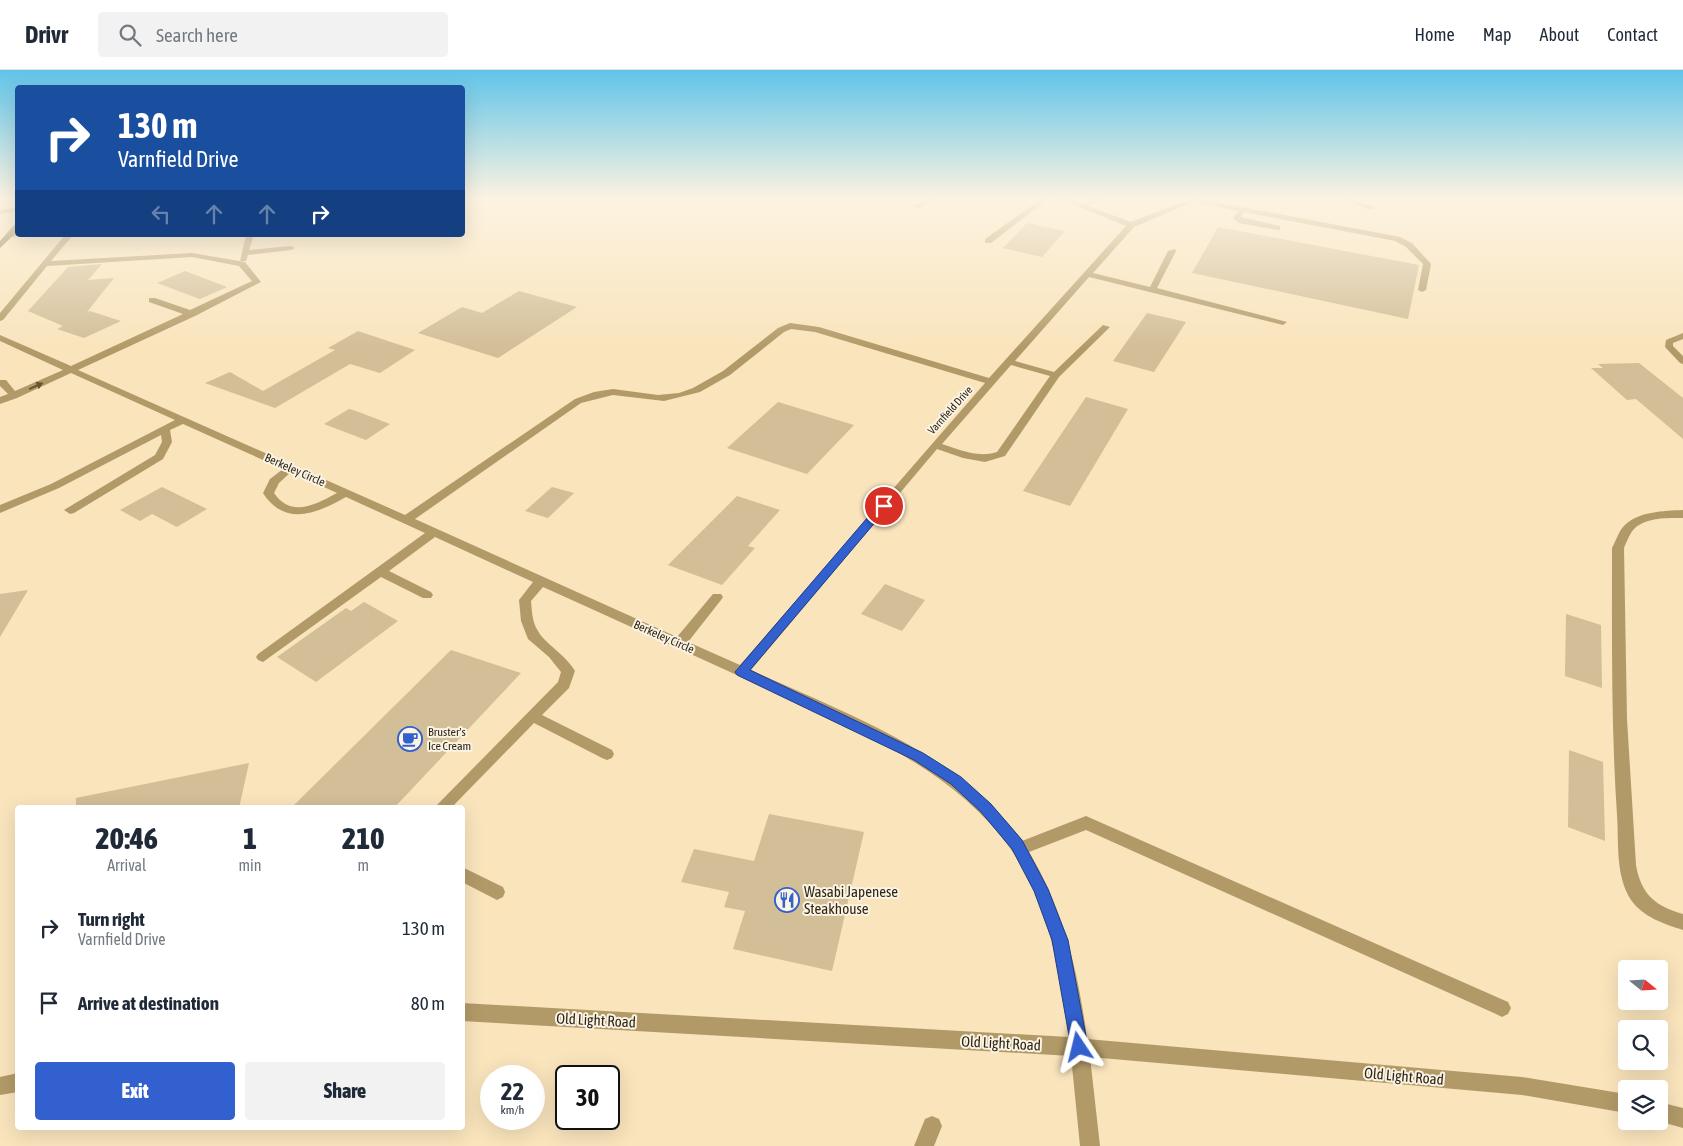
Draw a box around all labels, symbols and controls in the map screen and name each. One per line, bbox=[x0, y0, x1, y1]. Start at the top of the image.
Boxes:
search box bbox=[98, 12, 448, 57]
text: Drivr bbox=[25, 21, 68, 48]
icon: search bbox=[116, 21, 144, 49]
text: Search here bbox=[156, 24, 238, 46]
text: Home bbox=[1415, 24, 1455, 45]
text: Map bbox=[1483, 24, 1512, 45]
text: About bbox=[1540, 24, 1579, 45]
text: Contact bbox=[1607, 24, 1658, 45]
icon: right bbox=[35, 105, 100, 170]
text: 130 m bbox=[118, 105, 197, 145]
text: Varnfield Drive bbox=[118, 146, 238, 172]
icon: left bbox=[147, 200, 175, 228]
icon: ahead bbox=[200, 200, 228, 228]
icon: ahead bbox=[253, 200, 281, 228]
icon: right bbox=[306, 200, 334, 228]
one-way arrow bbox=[29, 381, 43, 389]
street label: Varnfield Drive bbox=[925, 384, 975, 436]
street label: Berkeley Circle bbox=[263, 450, 327, 490]
pin bbox=[863, 485, 905, 527]
icon: arrive bbox=[870, 492, 898, 520]
street label: Berkeley Circle bbox=[632, 617, 696, 657]
place label: Bruster's Ice Cream bbox=[428, 725, 471, 753]
cafe icon: Bruster's Ice Cream bbox=[397, 726, 423, 752]
text: 20:46 bbox=[96, 821, 158, 855]
text: 1 bbox=[243, 821, 257, 855]
text: 210 bbox=[342, 821, 384, 855]
text: Arrival bbox=[107, 856, 146, 874]
text: min bbox=[239, 856, 262, 874]
text: m bbox=[357, 856, 369, 874]
place label: Wasabi Japenese Steakhouse bbox=[804, 883, 898, 917]
restaurant icon: Wasabi Japenese Steakhouse bbox=[774, 887, 800, 913]
text: Turn right bbox=[78, 908, 145, 930]
icon: right bbox=[35, 914, 63, 942]
text: 130 m bbox=[402, 917, 445, 939]
text: Varnfield Drive bbox=[78, 930, 166, 948]
north arrow bbox=[1618, 960, 1668, 1010]
map controls bbox=[1618, 960, 1668, 1130]
icon: arrive bbox=[35, 989, 63, 1017]
text: Arrive at destination bbox=[78, 992, 219, 1014]
text: 80 m bbox=[411, 992, 445, 1014]
street label: Old Light Road bbox=[556, 1009, 636, 1031]
position arrow bbox=[1052, 1020, 1104, 1072]
button: search bbox=[1618, 1020, 1668, 1070]
street label: Old Light Road bbox=[961, 1032, 1041, 1054]
button: Exit bbox=[35, 1062, 235, 1120]
button: Share bbox=[245, 1062, 445, 1120]
street label: Old Light Road bbox=[1364, 1064, 1444, 1088]
speed limit sign: 30 bbox=[555, 1065, 620, 1130]
text: 22 bbox=[501, 1077, 524, 1105]
button: layers bbox=[1618, 1080, 1668, 1130]
text: km/h bbox=[501, 1103, 524, 1117]

